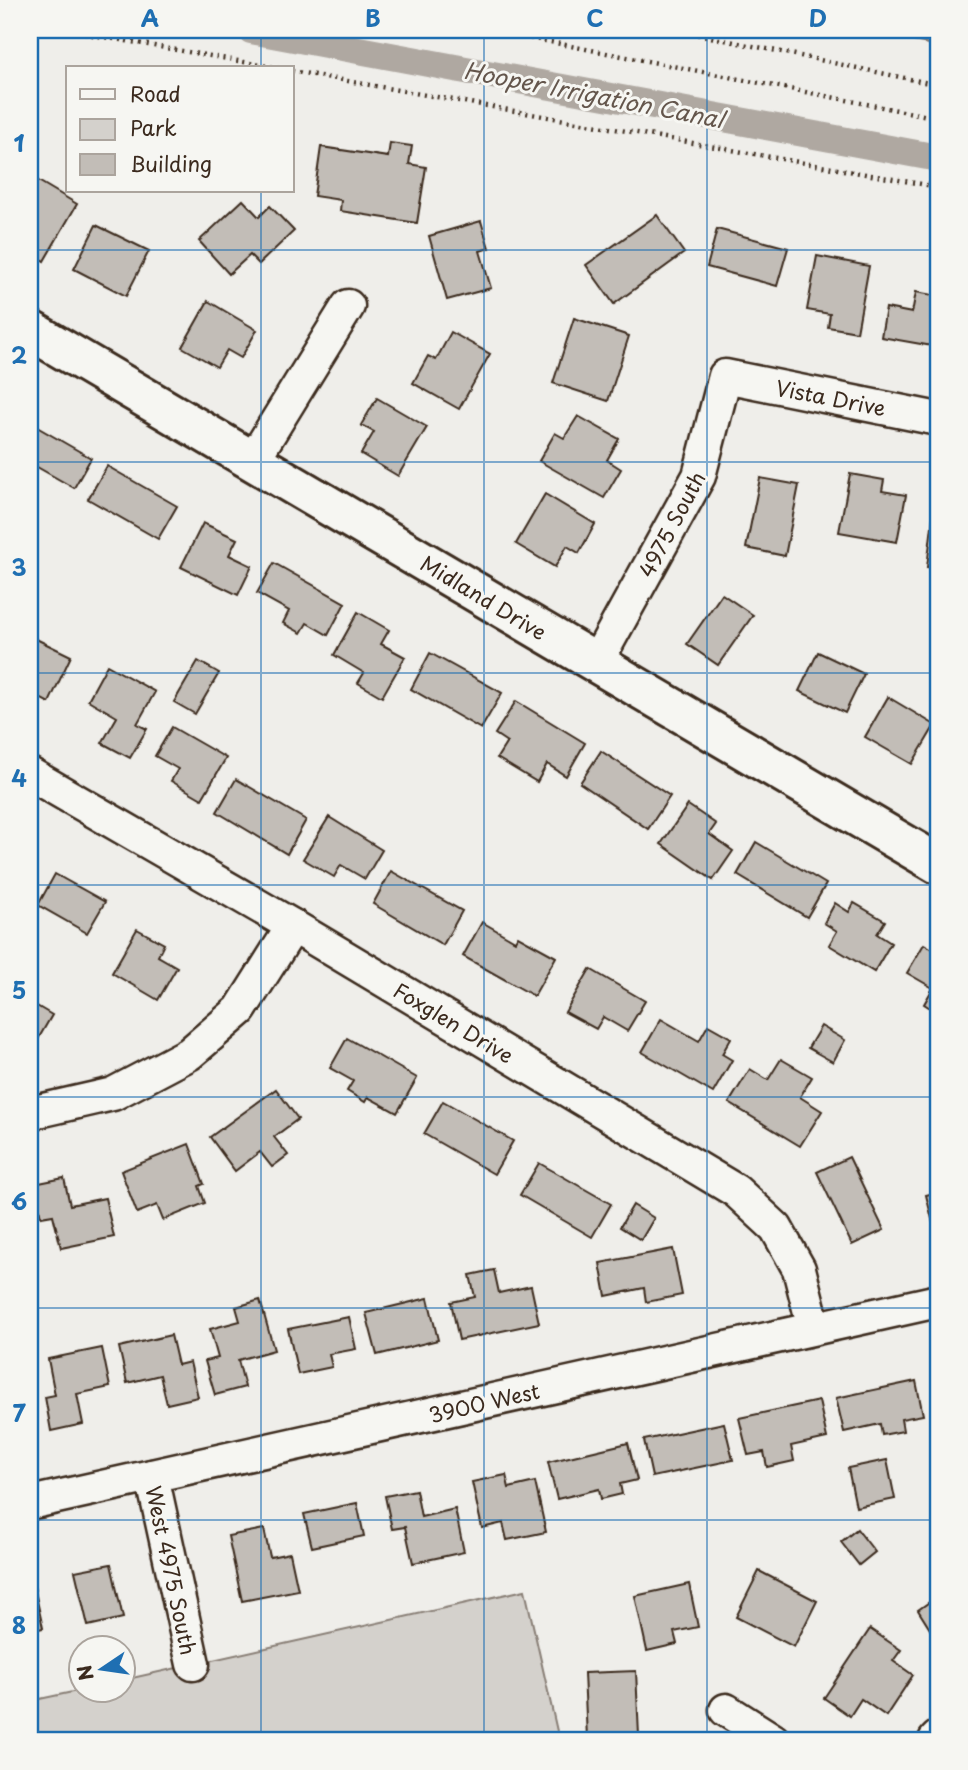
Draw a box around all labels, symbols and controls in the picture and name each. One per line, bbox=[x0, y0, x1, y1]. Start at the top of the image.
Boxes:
text: A bbox=[141, 0, 159, 35]
text: B bbox=[365, 0, 381, 35]
text: C bbox=[586, 0, 604, 35]
text: D bbox=[809, 0, 827, 35]
water label: Hooper Irrigation Canal bbox=[461, 52, 730, 137]
legend bbox=[66, 66, 294, 192]
text: Road bbox=[130, 77, 181, 109]
text: Park bbox=[130, 111, 177, 143]
text: 1 bbox=[14, 125, 25, 160]
text: Building bbox=[130, 147, 212, 179]
text: 2 bbox=[11, 337, 27, 372]
street label: Vista Drive bbox=[773, 371, 889, 423]
street label: 4975 South bbox=[630, 465, 712, 583]
street label: Midland Drive bbox=[415, 547, 553, 647]
text: 3 bbox=[11, 549, 27, 584]
text: 4 bbox=[11, 760, 27, 795]
text: 5 bbox=[12, 972, 26, 1007]
street label: Foxglen Drive bbox=[388, 973, 520, 1071]
text: 6 bbox=[11, 1183, 27, 1218]
street label: 3900 West bbox=[425, 1374, 543, 1430]
text: 7 bbox=[12, 1395, 26, 1430]
street label: West 4975 South bbox=[138, 1482, 206, 1658]
text: 8 bbox=[12, 1607, 26, 1642]
north arrow bbox=[66, 1634, 136, 1704]
text: N bbox=[69, 1663, 100, 1684]

